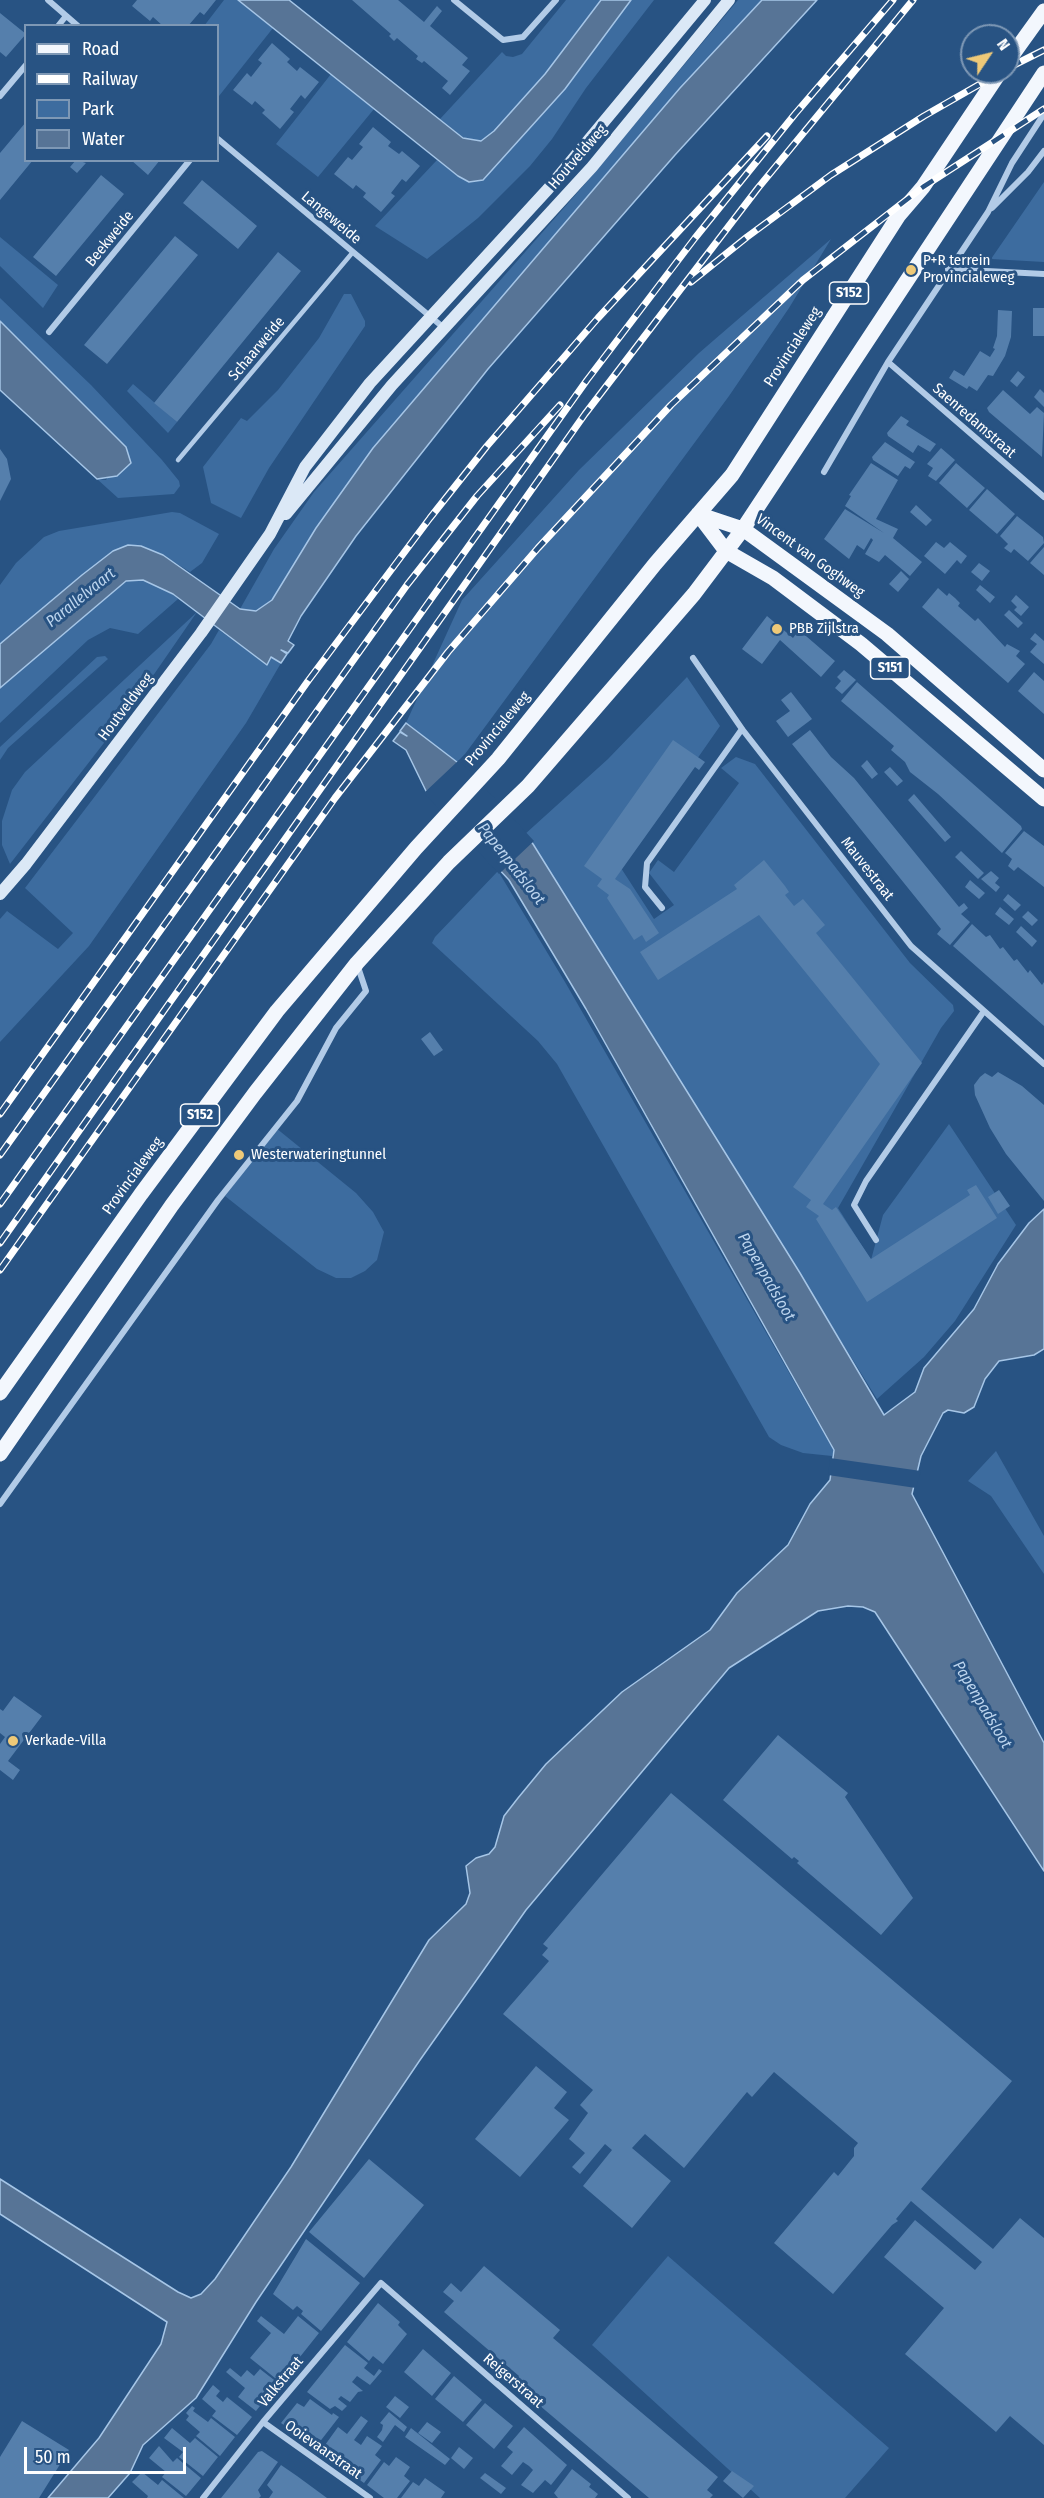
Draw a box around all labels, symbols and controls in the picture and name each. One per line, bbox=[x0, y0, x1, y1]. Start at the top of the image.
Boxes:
legend bbox=[24, 24, 219, 162]
north arrow bbox=[960, 24, 1020, 84]
text: N bbox=[993, 35, 1014, 54]
text: Road bbox=[82, 38, 119, 60]
text: Railway bbox=[82, 68, 138, 90]
text: Park bbox=[82, 98, 114, 120]
street label: Houtveldweg bbox=[545, 121, 611, 193]
text: Water bbox=[82, 128, 125, 150]
street label: Langeweide bbox=[297, 188, 365, 248]
street label: Beekweide bbox=[82, 208, 138, 270]
place label: P+R terrein Provincialeweg bbox=[923, 252, 1015, 287]
marker: P+R terrein Provincialeweg bbox=[904, 263, 918, 277]
road number: S152 bbox=[830, 282, 868, 304]
street label: Provincialeweg bbox=[761, 304, 825, 390]
street label: Schaarweide bbox=[225, 313, 289, 385]
street label: Saenredamstraat bbox=[929, 380, 1019, 462]
street label: Vincent van Goghweg bbox=[752, 510, 868, 602]
water label: Parallelvaart bbox=[42, 564, 120, 632]
place label: PBB Zijlstra bbox=[789, 620, 859, 638]
marker: PBB Zijlstra bbox=[770, 622, 784, 636]
road number: S151 bbox=[870, 657, 910, 679]
street label: Houtveldweg bbox=[95, 670, 157, 744]
street label: Provincialeweg bbox=[462, 688, 534, 770]
water label: Papenpadsloot bbox=[473, 819, 549, 909]
street label: Mauvestraat bbox=[837, 834, 897, 904]
road number: S152 bbox=[180, 1104, 220, 1126]
street label: Provincialeweg bbox=[99, 1134, 167, 1218]
place label: Westerwateringtunnel bbox=[251, 1146, 386, 1164]
marker: Westerwateringtunnel bbox=[232, 1148, 246, 1162]
water label: Papenpadsloot bbox=[733, 1230, 799, 1324]
water label: Papenpadsloot bbox=[948, 1658, 1016, 1752]
place label: Verkade-Villa bbox=[25, 1732, 106, 1750]
marker: Verkade-Villa bbox=[6, 1734, 20, 1748]
street label: Reigerstraat bbox=[479, 2350, 547, 2412]
street label: Valkstraat bbox=[255, 2353, 307, 2411]
street label: Ooievaarstraat bbox=[281, 2417, 365, 2483]
scale bar bbox=[27, 2435, 189, 2473]
text: 50 m bbox=[35, 2446, 71, 2468]

